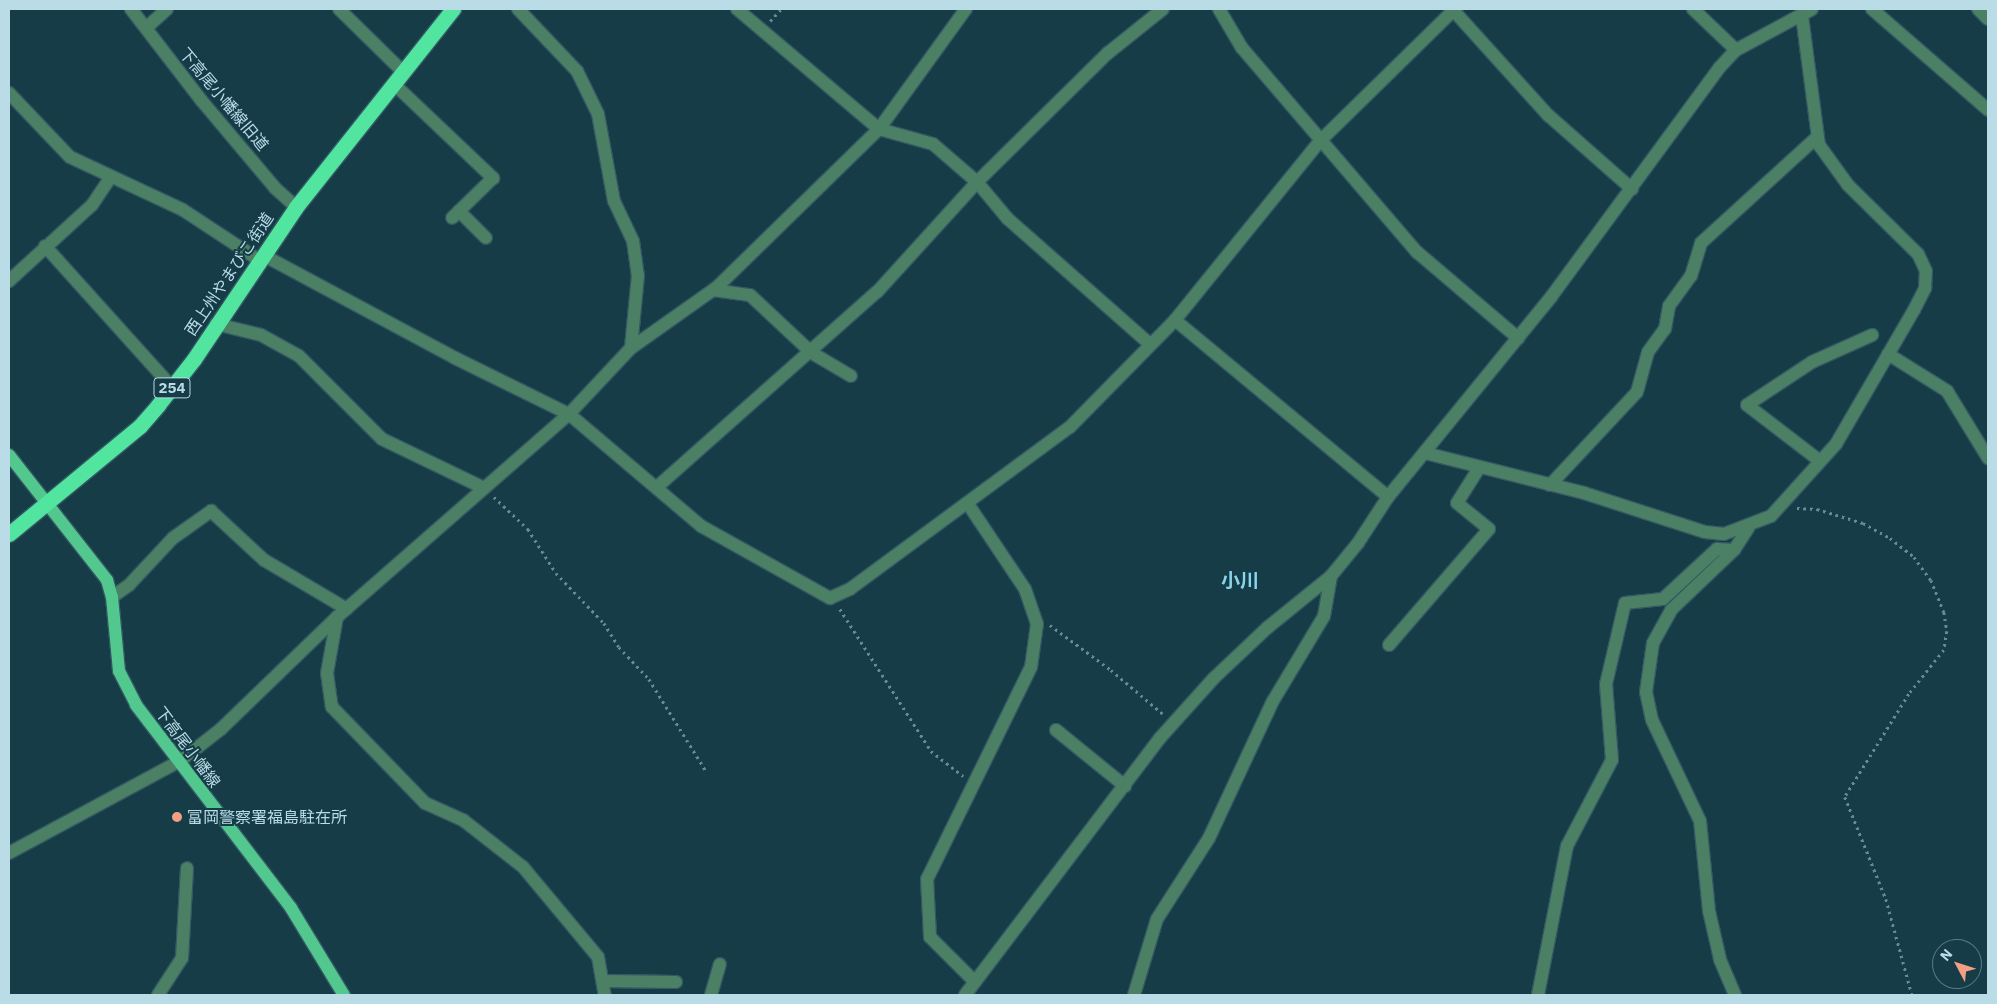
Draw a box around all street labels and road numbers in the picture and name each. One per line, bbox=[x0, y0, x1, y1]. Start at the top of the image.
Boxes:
street label: 下高尾小幡線旧道 bbox=[176, 44, 272, 154]
street label: 西上州やまびこ街道 bbox=[181, 209, 277, 339]
road number: 254 bbox=[153, 376, 191, 400]
street label: 下高尾小幡線 bbox=[151, 703, 225, 791]

